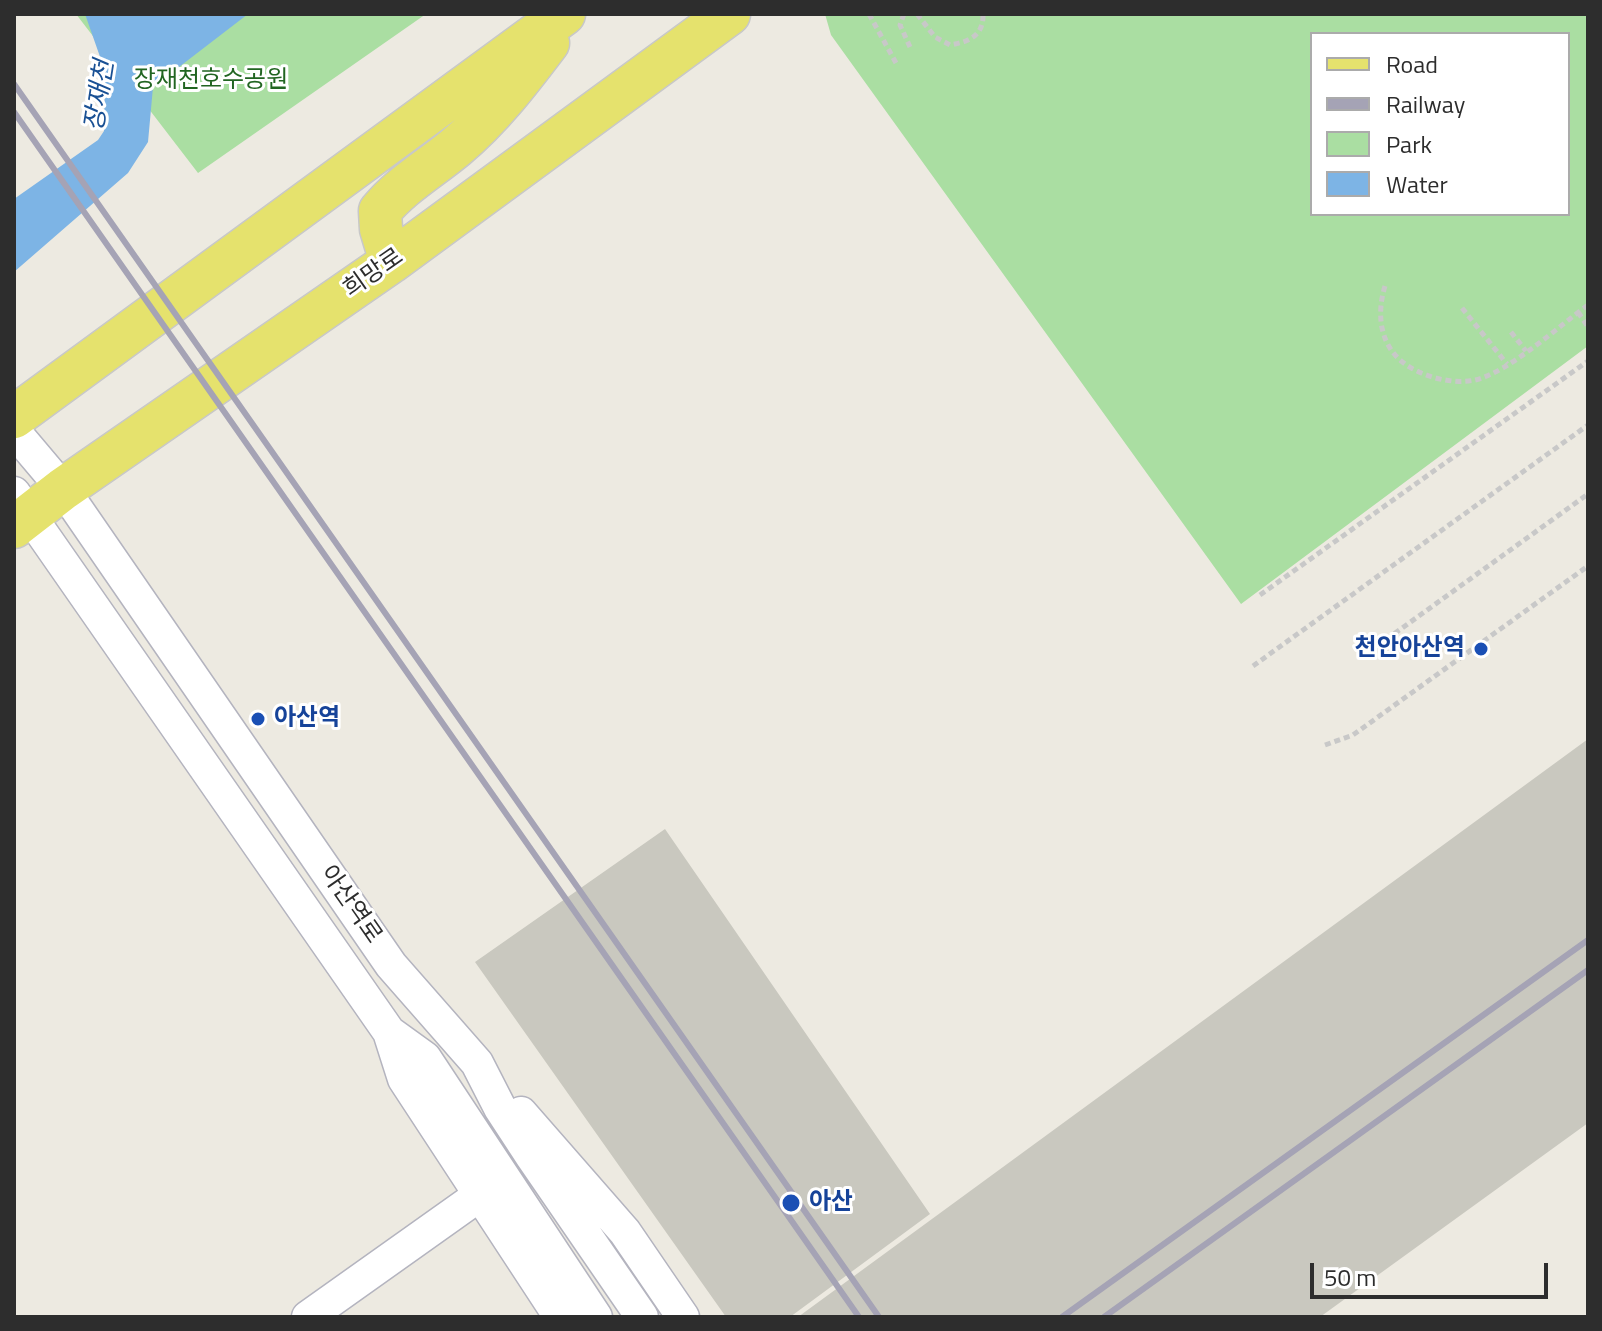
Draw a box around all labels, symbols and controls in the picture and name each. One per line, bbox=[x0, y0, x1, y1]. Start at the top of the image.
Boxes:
legend bbox=[1310, 32, 1570, 216]
text: Road bbox=[1386, 46, 1438, 82]
water label: 장재천 bbox=[80, 58, 122, 134]
park label: 장재천호수공원 bbox=[134, 67, 288, 95]
text: Railway bbox=[1386, 86, 1465, 122]
text: Park bbox=[1386, 126, 1432, 162]
text: Water bbox=[1386, 166, 1448, 202]
street label: 희망로 bbox=[339, 243, 409, 305]
place label: 천안아산역 bbox=[1355, 635, 1465, 663]
marker: 천안아산역 bbox=[1472, 640, 1490, 658]
place label: 아산역 bbox=[274, 705, 340, 733]
marker: 아산역 bbox=[249, 710, 267, 728]
street label: 아산역로 bbox=[313, 861, 387, 949]
place label: 아산 bbox=[809, 1189, 853, 1217]
marker: 아산 bbox=[780, 1192, 802, 1214]
scale bar bbox=[1314, 1247, 1552, 1297]
text: 50 m bbox=[1324, 1259, 1376, 1295]

